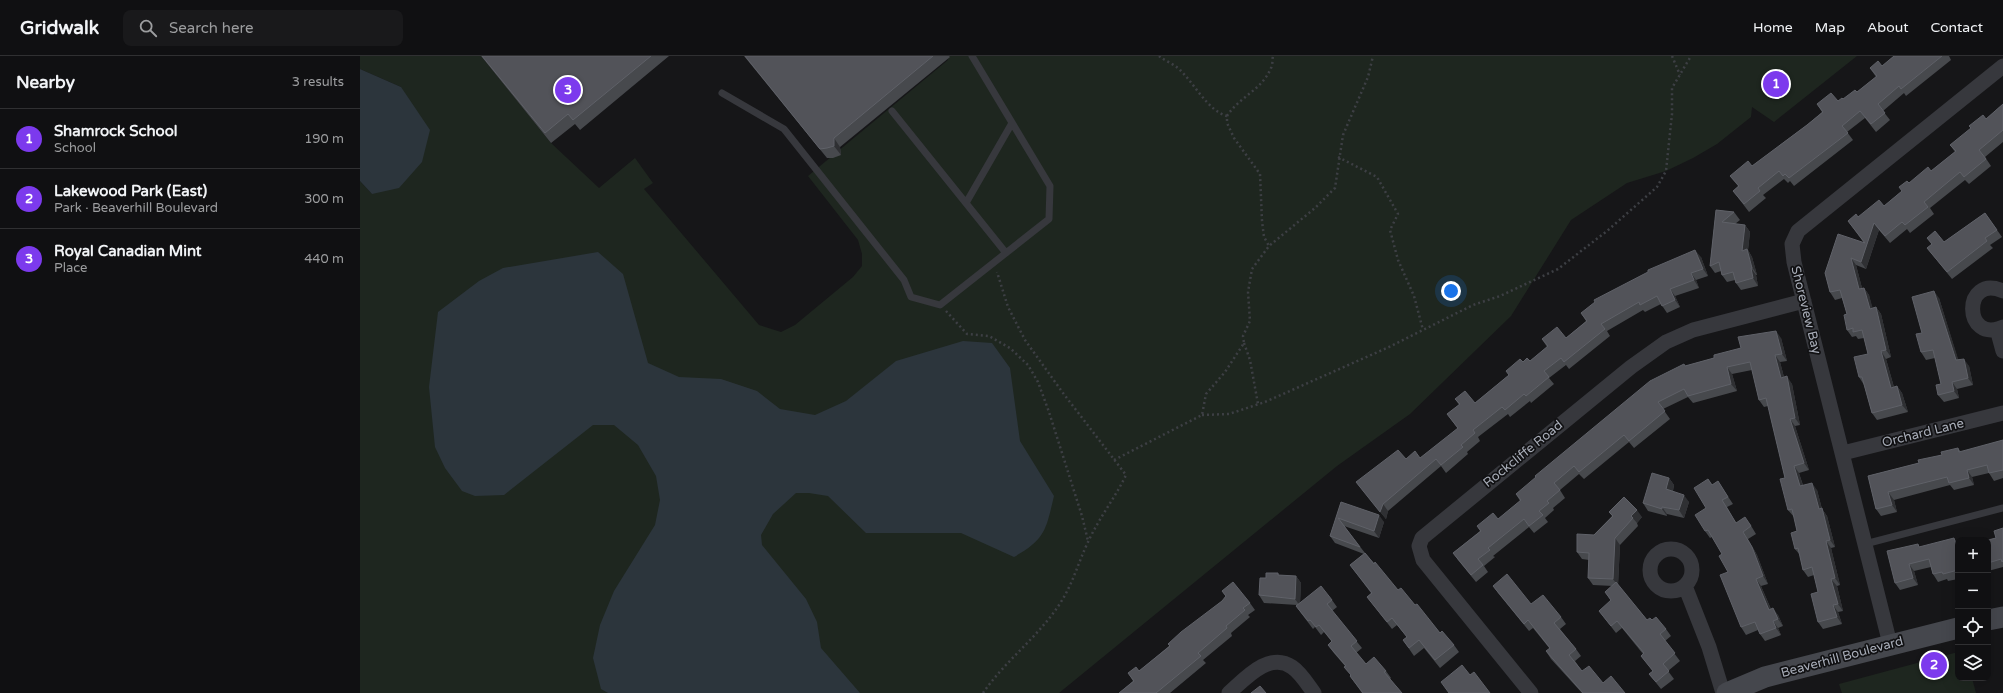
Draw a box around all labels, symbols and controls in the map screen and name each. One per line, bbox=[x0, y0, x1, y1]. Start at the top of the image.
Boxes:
search box bbox=[123, 10, 403, 46]
text: Gridwalk bbox=[20, 17, 99, 39]
icon: search bbox=[137, 17, 159, 39]
text: Search here bbox=[169, 19, 253, 37]
text: Home bbox=[1753, 19, 1793, 36]
text: Map bbox=[1815, 19, 1845, 36]
text: About bbox=[1867, 19, 1909, 36]
text: Contact bbox=[1931, 19, 1983, 36]
pin: 1 bbox=[1763, 69, 1789, 99]
text: Nearby bbox=[16, 72, 75, 93]
text: 3 results bbox=[292, 74, 344, 90]
pin: 3 bbox=[555, 75, 581, 105]
text: Shamrock School bbox=[54, 122, 178, 140]
text: 1 bbox=[25, 131, 33, 147]
text: 190 m bbox=[304, 131, 344, 147]
text: School bbox=[54, 140, 96, 156]
text: Lakewood Park (East) bbox=[54, 182, 207, 200]
text: 2 bbox=[25, 191, 33, 207]
text: 300 m bbox=[304, 191, 344, 207]
text: Park · Beaverhill Boulevard bbox=[54, 200, 218, 216]
text: Royal Canadian Mint bbox=[54, 242, 202, 260]
text: 3 bbox=[25, 251, 33, 267]
text: 440 m bbox=[304, 251, 344, 267]
text: Place bbox=[54, 260, 87, 276]
street label: Shoreview Bay bbox=[1787, 264, 1825, 356]
your location bbox=[1441, 281, 1461, 301]
street label: Orchard Lane bbox=[1880, 415, 1966, 451]
street label: Rockcliffe Road bbox=[1480, 417, 1566, 491]
map controls bbox=[1955, 537, 1991, 681]
button: + bbox=[1955, 537, 1991, 573]
button: − bbox=[1955, 573, 1991, 609]
button: locate bbox=[1955, 609, 1991, 645]
street label: Beaverhill Boulevard bbox=[1779, 633, 1905, 681]
button: layers bbox=[1955, 645, 1991, 681]
pin: 2 bbox=[1921, 650, 1947, 680]

